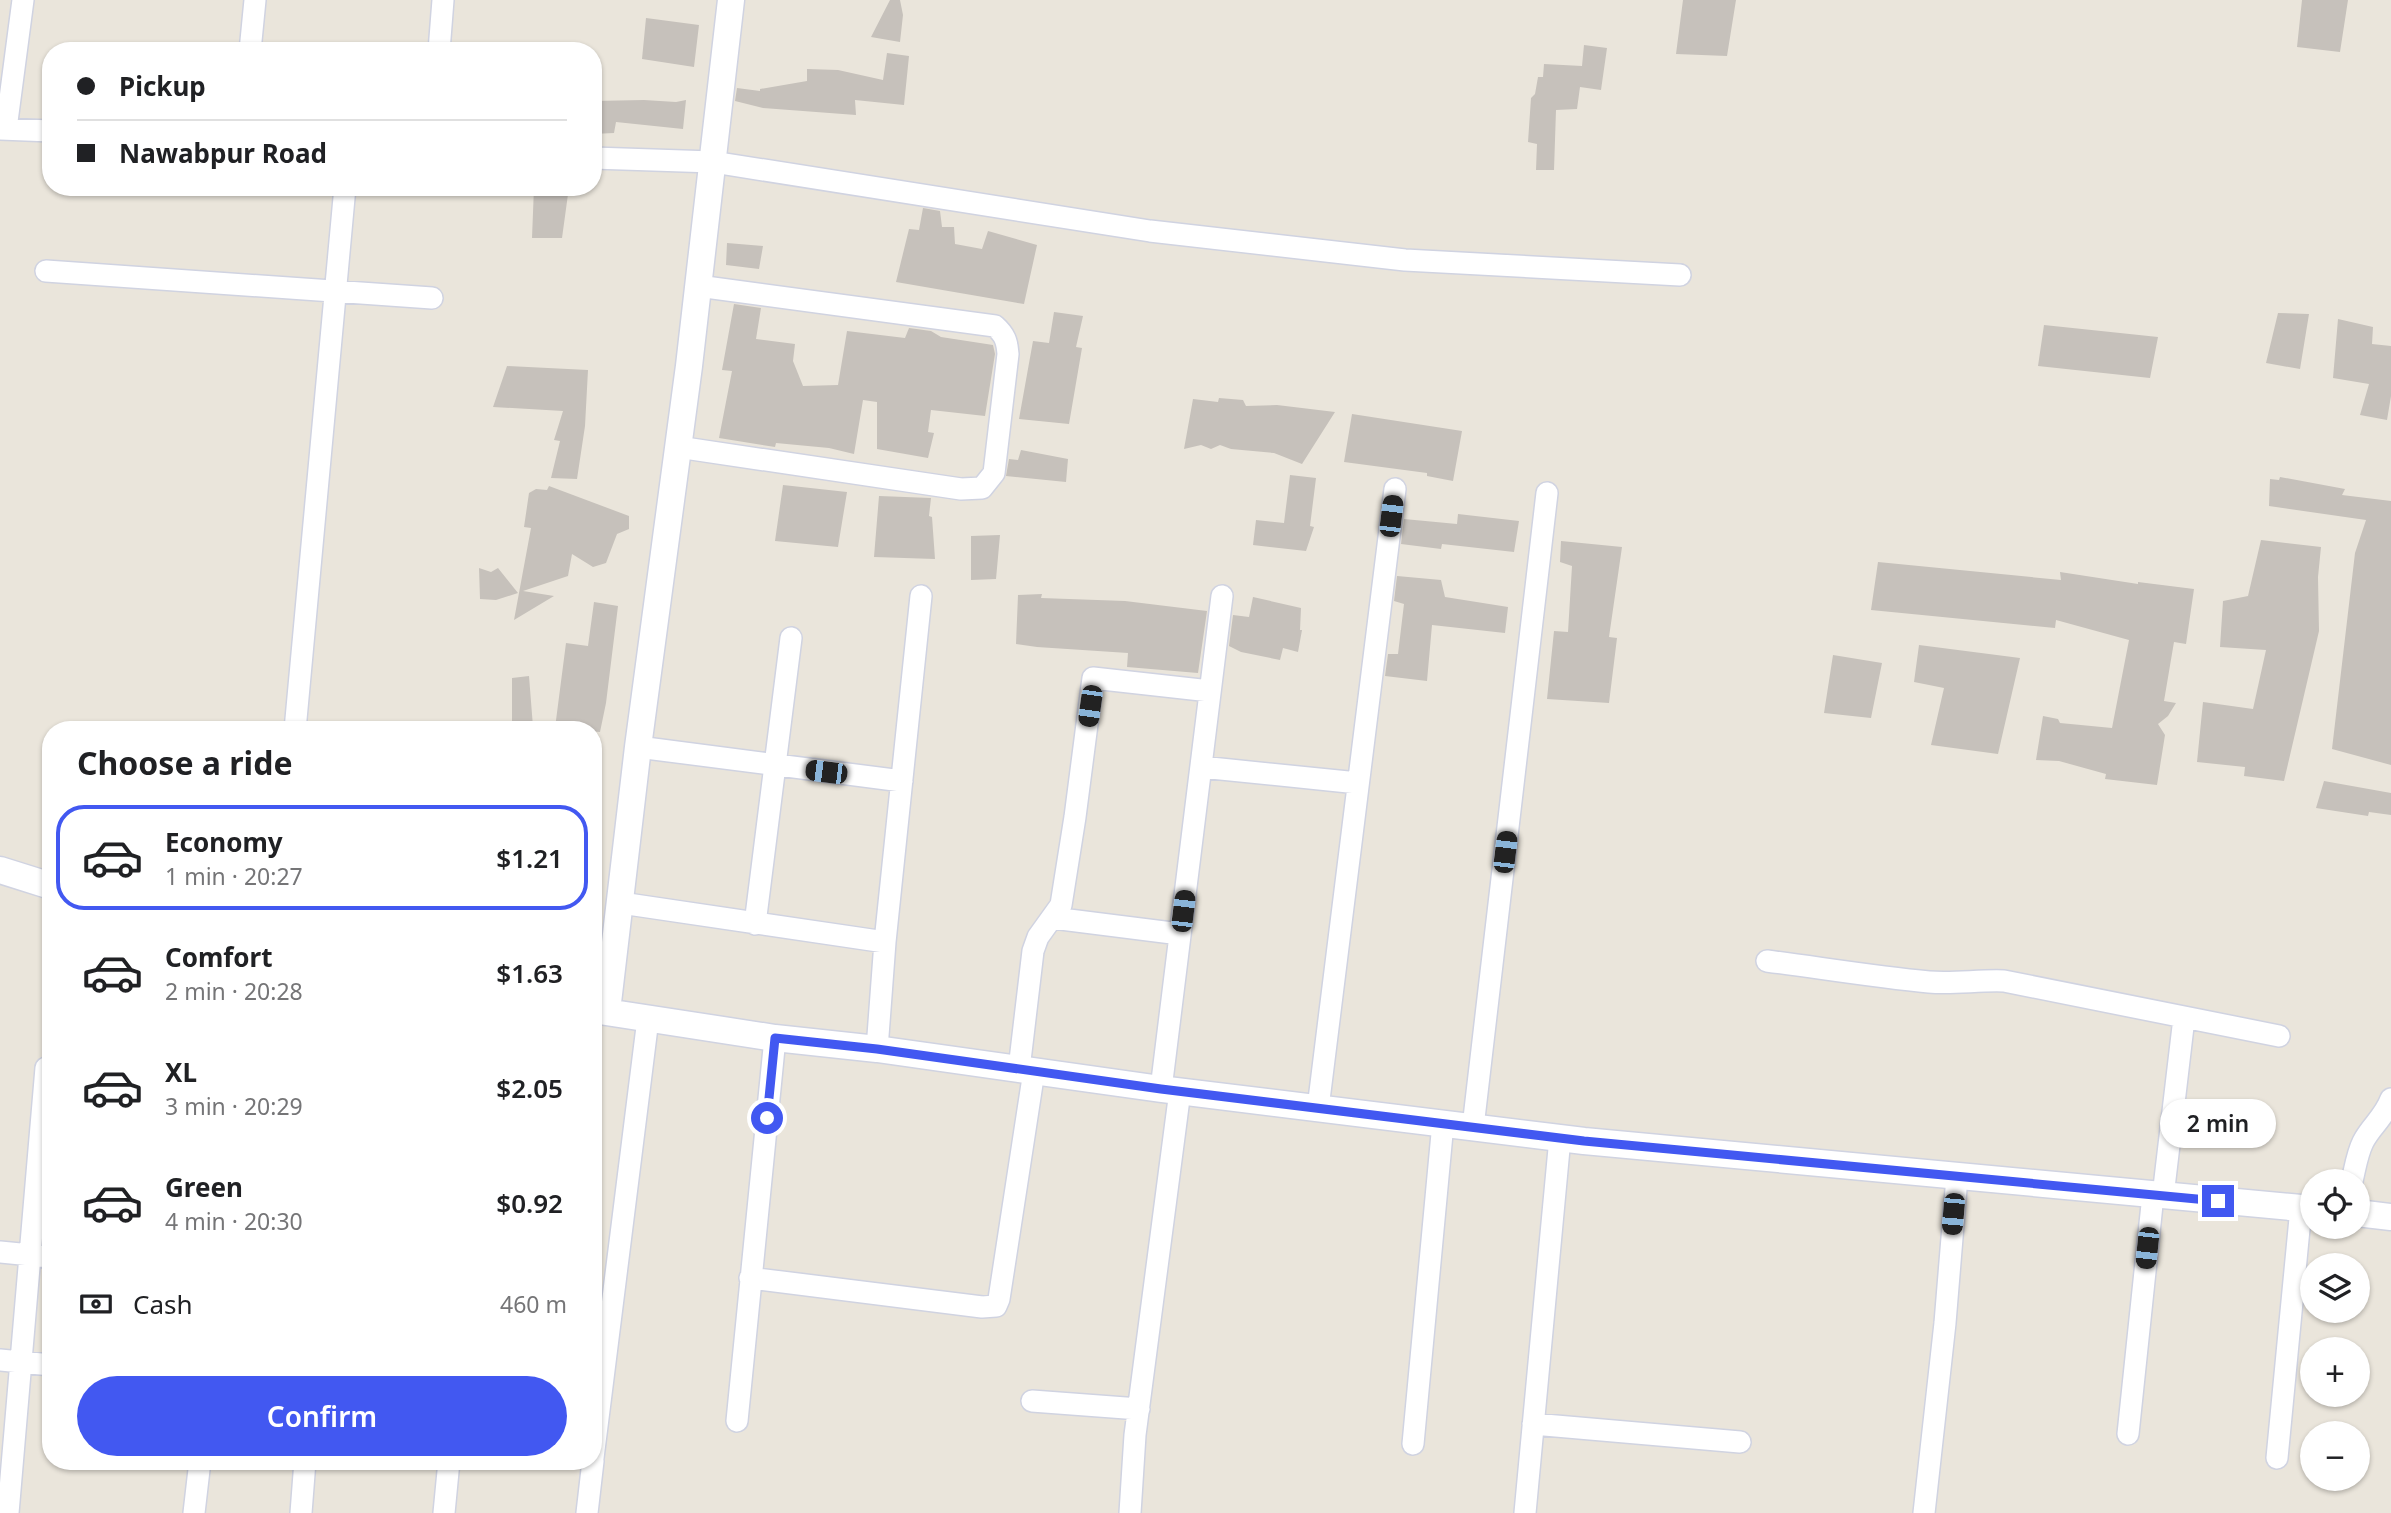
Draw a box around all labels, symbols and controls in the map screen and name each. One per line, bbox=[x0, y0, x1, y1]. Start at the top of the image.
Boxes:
text: Pickup bbox=[119, 68, 206, 104]
text: Nawabpur Road bbox=[119, 135, 327, 171]
car bbox=[1379, 494, 1404, 538]
car bbox=[1077, 684, 1104, 728]
text: Choose a ride bbox=[77, 741, 293, 784]
car bbox=[804, 759, 849, 785]
text: Economy bbox=[165, 824, 283, 860]
icon: car bbox=[81, 826, 144, 889]
car bbox=[1493, 830, 1518, 874]
text: $1.21 bbox=[496, 840, 563, 876]
text: 1 min · 20:27 bbox=[165, 860, 303, 892]
car bbox=[1171, 889, 1196, 933]
text: Comfort bbox=[165, 939, 273, 975]
icon: car bbox=[81, 941, 144, 1004]
text: $1.63 bbox=[496, 955, 563, 991]
text: 2 min · 20:28 bbox=[165, 975, 303, 1007]
text: XL bbox=[165, 1054, 197, 1090]
icon: car bbox=[81, 1056, 144, 1119]
text: $2.05 bbox=[496, 1070, 563, 1106]
text: 3 min · 20:29 bbox=[165, 1090, 303, 1122]
callout: 2 min bbox=[2160, 1100, 2276, 1148]
route start bbox=[751, 1102, 783, 1134]
text: 2 min bbox=[2187, 1107, 2249, 1139]
text: Green bbox=[165, 1169, 243, 1205]
map controls bbox=[2300, 1169, 2370, 1491]
button: locate bbox=[2300, 1169, 2370, 1239]
icon: car bbox=[81, 1171, 144, 1234]
text: $0.92 bbox=[496, 1185, 563, 1221]
route end bbox=[2202, 1185, 2234, 1217]
car bbox=[1941, 1192, 1966, 1236]
text: 4 min · 20:30 bbox=[165, 1205, 303, 1237]
car bbox=[2135, 1226, 2160, 1270]
button: layers bbox=[2300, 1253, 2370, 1323]
icon: cash bbox=[77, 1285, 115, 1323]
text: Cash bbox=[133, 1286, 193, 1322]
text: 460 m bbox=[500, 1288, 567, 1320]
button: + bbox=[2300, 1337, 2370, 1407]
button: Confirm bbox=[77, 1376, 567, 1456]
button: − bbox=[2300, 1421, 2370, 1491]

